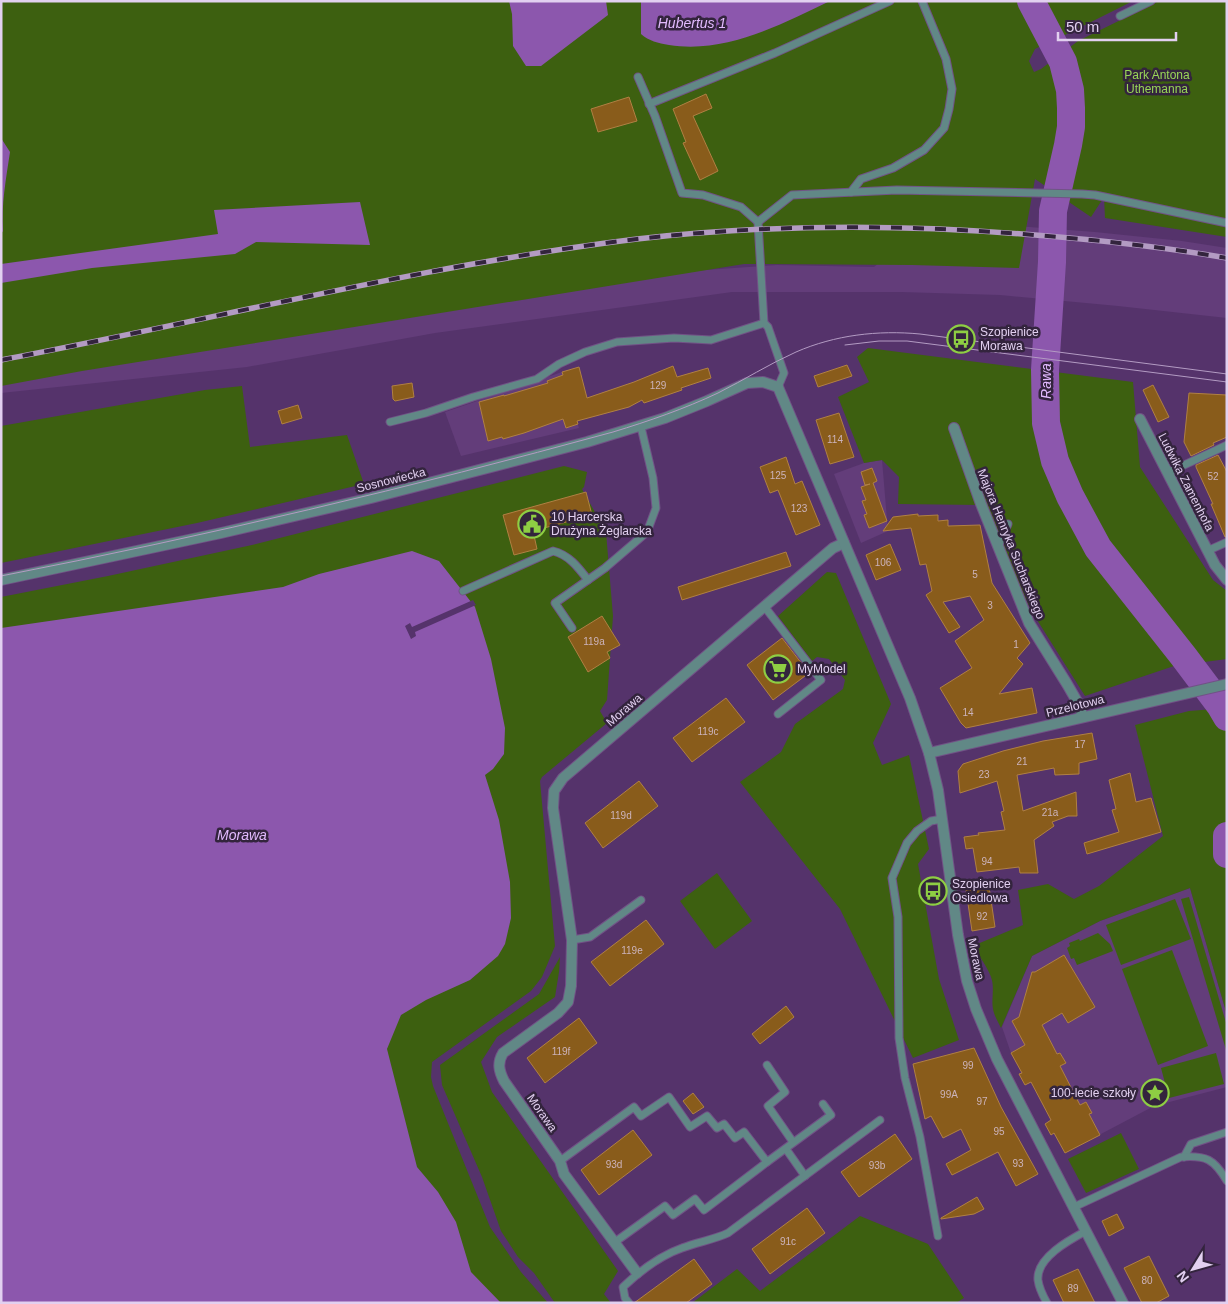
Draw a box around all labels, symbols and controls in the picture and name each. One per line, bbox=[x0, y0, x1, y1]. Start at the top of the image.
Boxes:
scale bar bbox=[1058, 10, 1176, 42]
water label: Hubertus 1 bbox=[658, 15, 726, 31]
text: 50 m bbox=[1066, 18, 1099, 35]
park label: Park Antona Uthemanna bbox=[1124, 68, 1190, 96]
bus stop icon: Szopienice Morawa bbox=[946, 324, 976, 354]
place label: Szopienice Morawa bbox=[980, 325, 1039, 353]
water label: Rawa bbox=[1038, 363, 1054, 399]
house number: 129 bbox=[650, 380, 667, 391]
street label: Ludwika Zamenhofa bbox=[1155, 431, 1217, 534]
house number: 114 bbox=[827, 434, 843, 445]
street label: Sosnowiecka bbox=[355, 465, 427, 495]
street label: Majora Henryka Sucharskiego bbox=[974, 467, 1048, 621]
house number: 125 bbox=[770, 470, 787, 481]
house number: 52 bbox=[1207, 471, 1219, 482]
house number: 123 bbox=[791, 503, 808, 514]
public building icon: 10 Harcerska Drużyna Żeglarska bbox=[517, 509, 547, 539]
place label: 10 Harcerska Drużyna Żeglarska bbox=[551, 510, 652, 538]
house number: 106 bbox=[875, 557, 892, 568]
house number: 5 bbox=[972, 569, 978, 580]
house number: 3 bbox=[987, 600, 993, 611]
house number: 119a bbox=[583, 636, 605, 647]
house number: 1 bbox=[1013, 639, 1019, 650]
supermarket icon: MyModel bbox=[763, 654, 793, 684]
place label: MyModel bbox=[797, 662, 846, 676]
street label: Morawa bbox=[603, 691, 645, 729]
street label: Przelotowa bbox=[1045, 692, 1106, 720]
house number: 14 bbox=[962, 707, 974, 718]
house number: 119c bbox=[698, 726, 718, 737]
house number: 17 bbox=[1074, 739, 1086, 750]
house number: 21 bbox=[1016, 756, 1028, 767]
house number: 23 bbox=[978, 769, 990, 780]
house number: 21a bbox=[1042, 807, 1059, 818]
house number: 119d bbox=[610, 810, 632, 821]
water label: Morawa bbox=[217, 827, 267, 843]
house number: 94 bbox=[981, 856, 993, 867]
bus stop icon: Szopienice Osiedlowa bbox=[918, 876, 948, 906]
place label: Szopienice Osiedlowa bbox=[952, 877, 1011, 905]
house number: 92 bbox=[976, 911, 988, 922]
street label: Morawa bbox=[965, 937, 987, 982]
house number: 119e bbox=[621, 945, 643, 956]
house number: 119f bbox=[552, 1046, 571, 1057]
house number: 99 bbox=[962, 1060, 974, 1071]
place icon: 100-lecie szkoły bbox=[1140, 1078, 1170, 1108]
place label: 100-lecie szkoły bbox=[1051, 1086, 1136, 1100]
house number: 99A bbox=[940, 1089, 958, 1100]
street label: Morawa bbox=[524, 1092, 560, 1135]
house number: 97 bbox=[976, 1096, 988, 1107]
house number: 95 bbox=[993, 1126, 1005, 1137]
house number: 93 bbox=[1012, 1158, 1024, 1169]
house number: 93d bbox=[606, 1159, 622, 1170]
house number: 93b bbox=[869, 1160, 886, 1171]
house number: 91c bbox=[780, 1236, 796, 1247]
north arrow bbox=[1168, 1244, 1218, 1294]
text: N bbox=[1173, 1268, 1192, 1286]
house number: 80 bbox=[1141, 1275, 1153, 1286]
house number: 89 bbox=[1067, 1283, 1079, 1294]

